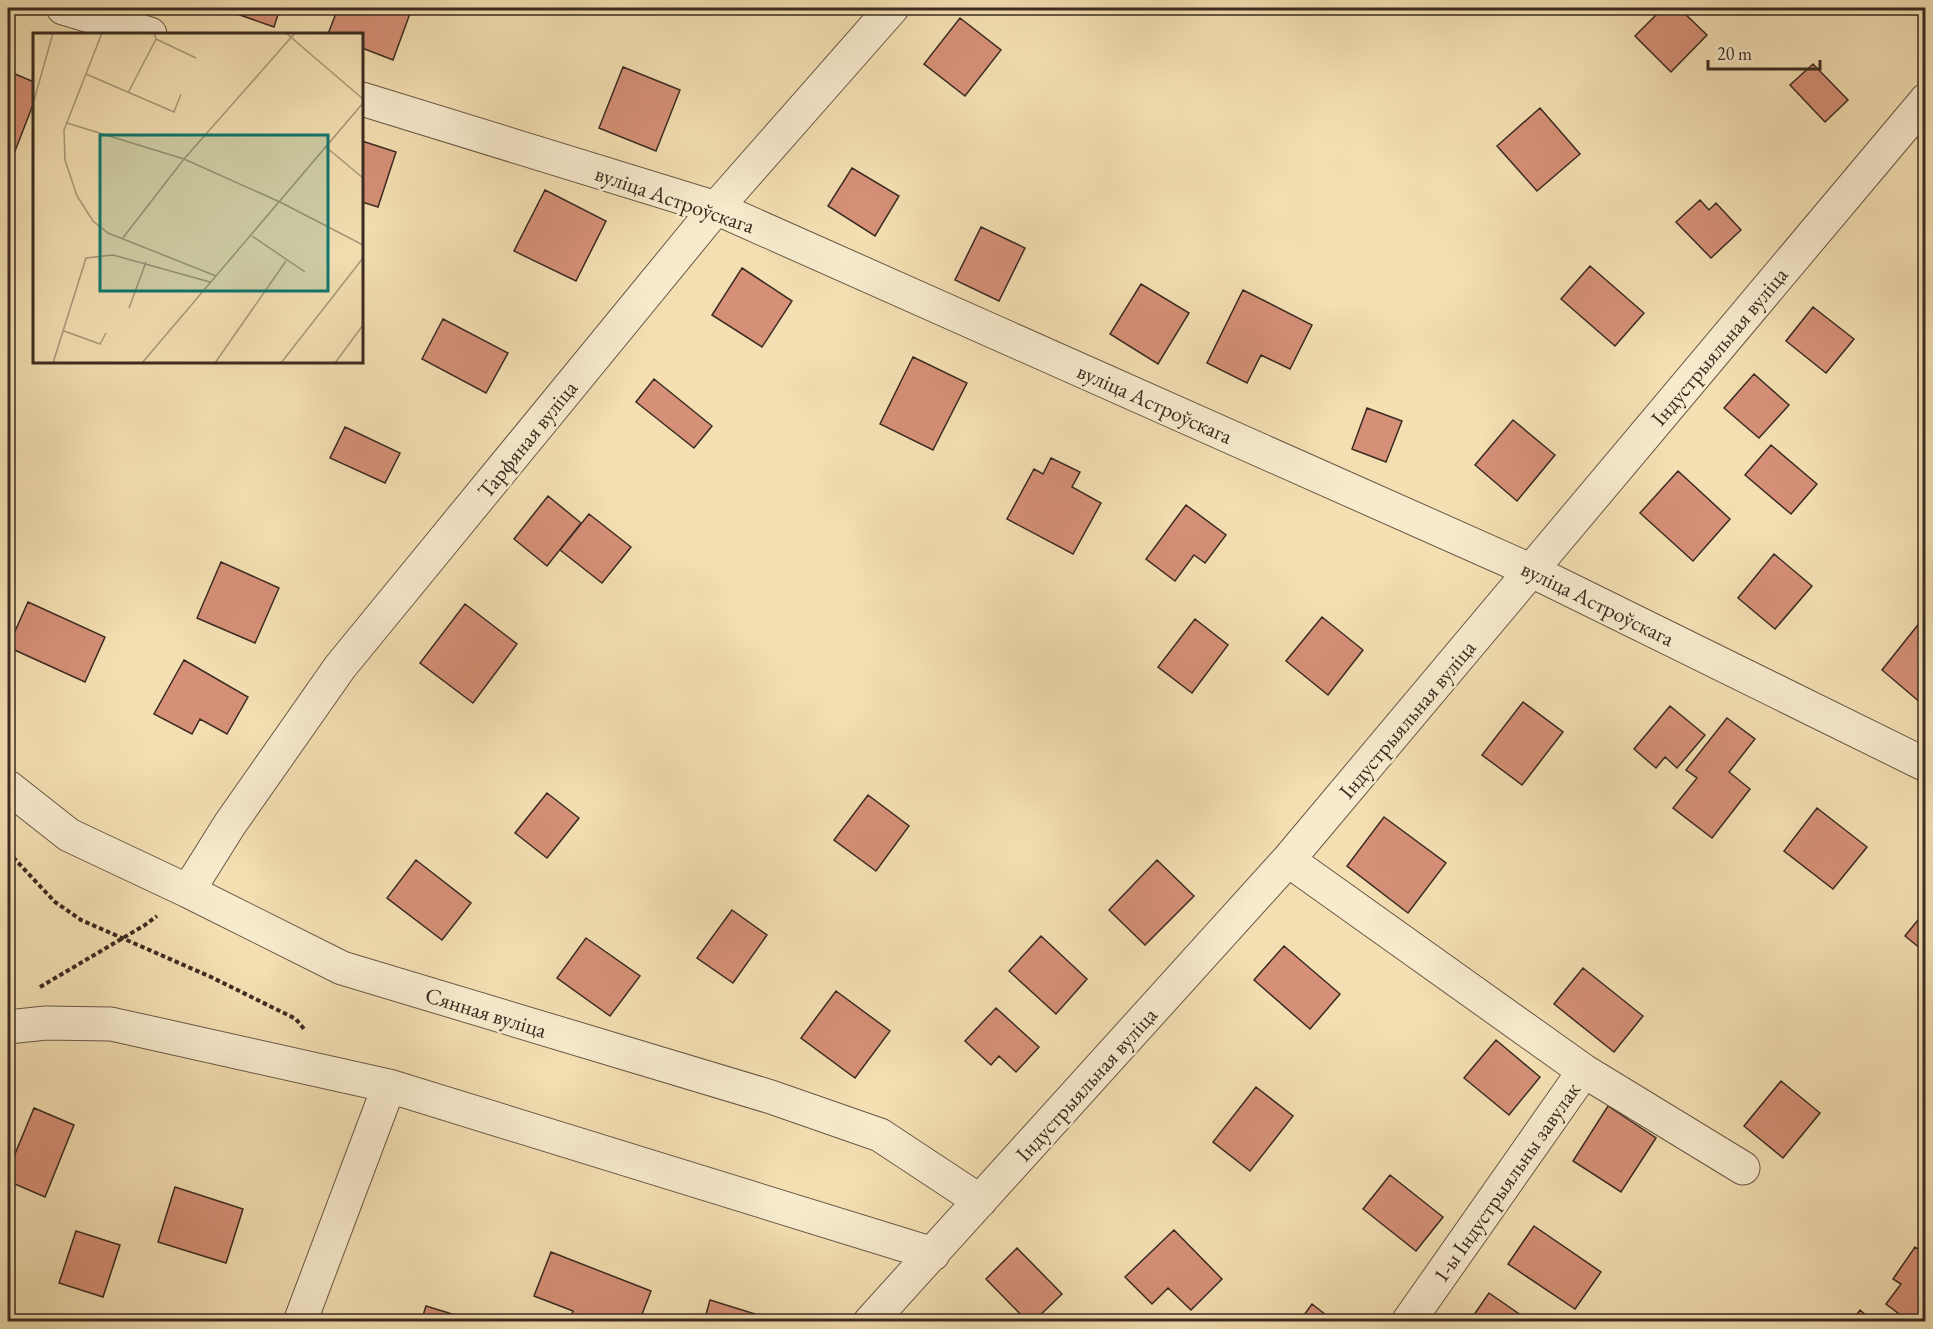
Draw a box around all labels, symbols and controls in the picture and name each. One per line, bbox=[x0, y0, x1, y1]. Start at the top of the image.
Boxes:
inset map bbox=[33, 33, 363, 363]
scale bar bbox=[1708, 33, 1820, 71]
text: 20 m bbox=[1717, 42, 1752, 65]
street label: вуліца Астроўскага bbox=[591, 159, 759, 240]
street label: Індустрыяльная вуліца bbox=[1644, 261, 1794, 432]
street label: вуліца Астроўскага bbox=[1073, 356, 1237, 451]
street label: Тарфяная вуліца bbox=[471, 374, 584, 504]
street label: вуліца Астроўскага bbox=[1516, 554, 1679, 653]
street label: Індустрыяльная вуліца bbox=[1332, 634, 1482, 805]
street label: Сянная вуліца bbox=[422, 980, 550, 1045]
street label: Індустрыяльная вуліца bbox=[1009, 1001, 1164, 1168]
street label: 1-ы Індустрыяльны завулак bbox=[1426, 1076, 1587, 1288]

